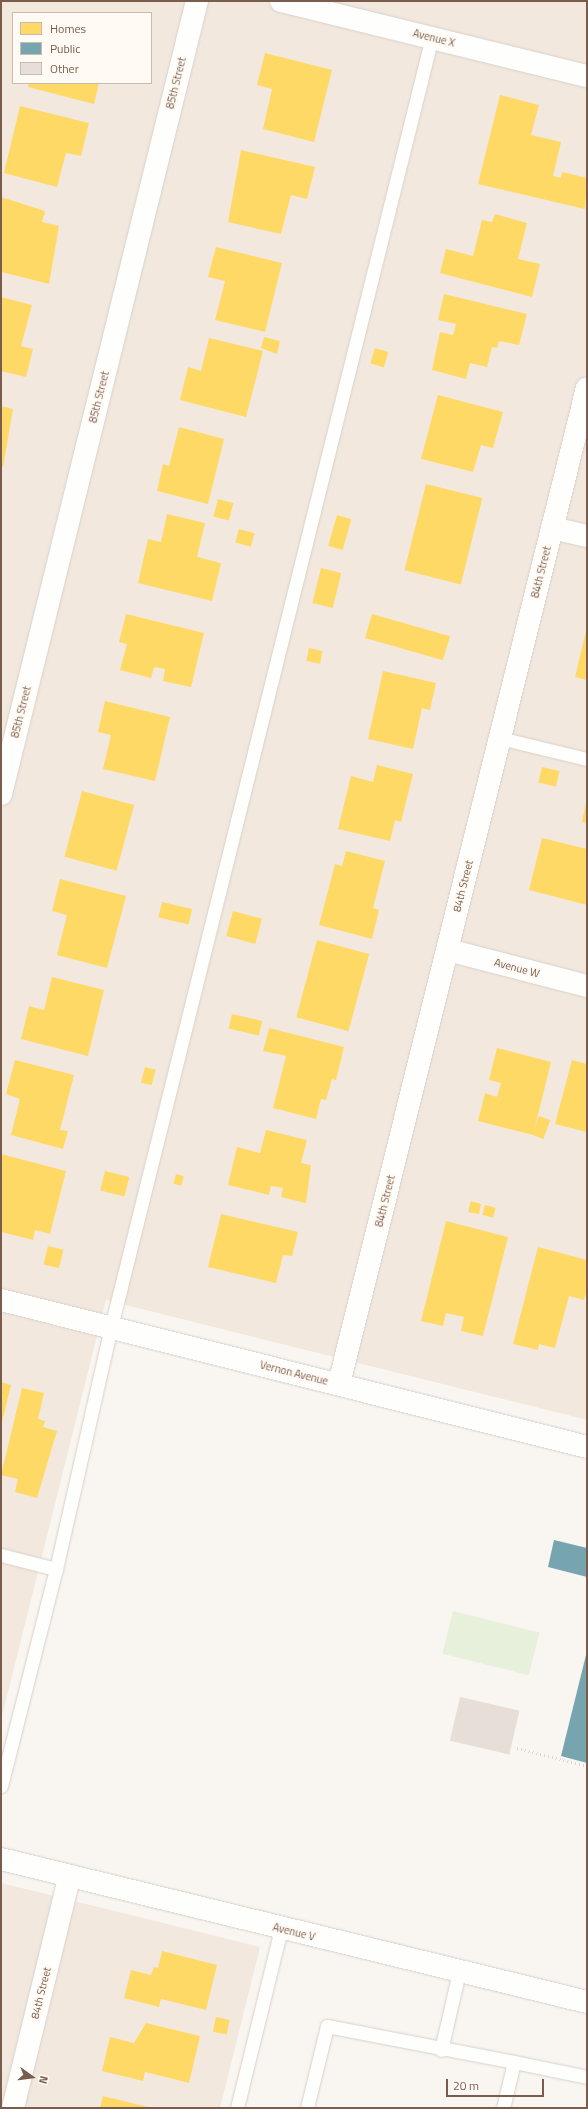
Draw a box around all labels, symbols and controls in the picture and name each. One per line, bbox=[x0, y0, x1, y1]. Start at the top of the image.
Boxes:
legend bbox=[12, 12, 152, 84]
text: Homes bbox=[50, 19, 86, 38]
street label: Avenue X bbox=[412, 26, 456, 50]
text: Public bbox=[50, 39, 80, 58]
street label: 85th Street bbox=[163, 56, 189, 110]
text: Other bbox=[50, 59, 79, 78]
street label: 85th Street bbox=[86, 370, 112, 424]
street label: 84th Street bbox=[528, 545, 554, 599]
street label: 85th Street bbox=[8, 685, 34, 739]
street label: 84th Street bbox=[450, 859, 476, 913]
street label: Avenue W bbox=[493, 956, 541, 980]
street label: 84th Street bbox=[372, 1174, 398, 1228]
street label: Vernon Avenue bbox=[259, 1358, 329, 1388]
street label: Avenue V bbox=[271, 1920, 317, 1944]
street label: 84th Street bbox=[28, 1966, 54, 2020]
north arrow bbox=[12, 2057, 52, 2097]
scale bar bbox=[448, 2071, 546, 2097]
text: N bbox=[35, 2074, 52, 2086]
text: 20 m bbox=[453, 2076, 479, 2095]

